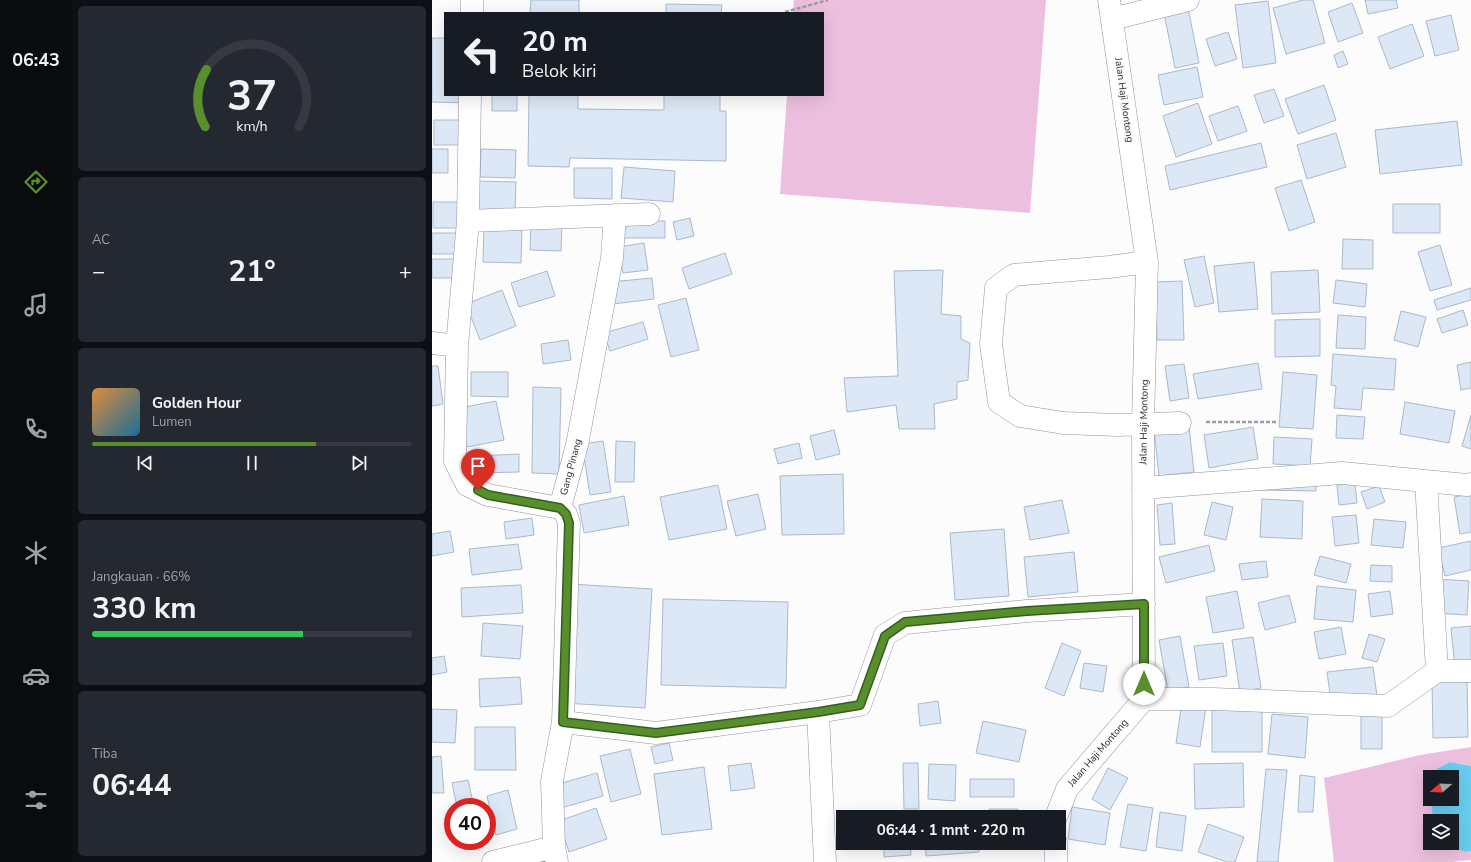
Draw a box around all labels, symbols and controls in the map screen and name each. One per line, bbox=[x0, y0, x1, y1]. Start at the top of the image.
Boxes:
text: 20 m bbox=[522, 23, 588, 61]
icon: left bbox=[456, 28, 508, 80]
text: 06:43 bbox=[12, 48, 60, 72]
street label: Jalan Haji Montong bbox=[1111, 56, 1137, 143]
text: Belok kiri bbox=[522, 59, 596, 83]
text: 37 bbox=[227, 67, 277, 124]
text: km/h bbox=[236, 116, 268, 135]
icon: directions bbox=[22, 168, 50, 196]
text: AC bbox=[92, 231, 110, 249]
text: 21° bbox=[228, 251, 276, 292]
text: − bbox=[92, 257, 105, 287]
text: + bbox=[399, 257, 412, 287]
icon: music bbox=[22, 291, 50, 319]
street label: Jalan Haji Montong bbox=[1136, 379, 1152, 466]
text: Golden Hour bbox=[152, 393, 241, 413]
text: Lumen bbox=[152, 413, 192, 431]
icon: phone bbox=[22, 415, 50, 443]
street label: Gang Pinang bbox=[557, 437, 585, 497]
pin bbox=[461, 449, 495, 490]
icon: previous bbox=[134, 452, 156, 474]
icon: pause bbox=[241, 452, 263, 474]
icon: next bbox=[348, 452, 370, 474]
icon: arrive bbox=[467, 455, 489, 477]
icon: climate bbox=[22, 539, 50, 567]
text: Jangkauan · 66% bbox=[92, 568, 190, 586]
text: 330 km bbox=[92, 588, 197, 629]
icon: car bbox=[22, 662, 50, 690]
position arrow bbox=[1123, 663, 1165, 705]
street label: Jalan Haji Montong bbox=[1064, 716, 1131, 791]
text: Tiba bbox=[92, 745, 117, 763]
text: 06:44 bbox=[92, 765, 171, 806]
north arrow bbox=[1423, 770, 1459, 806]
map controls bbox=[1423, 770, 1459, 850]
icon: filters bbox=[22, 786, 50, 814]
speed limit sign: 40 bbox=[444, 798, 496, 850]
button: layers bbox=[1423, 814, 1459, 850]
text: 06:44 · 1 mnt · 220 m bbox=[877, 820, 1025, 840]

